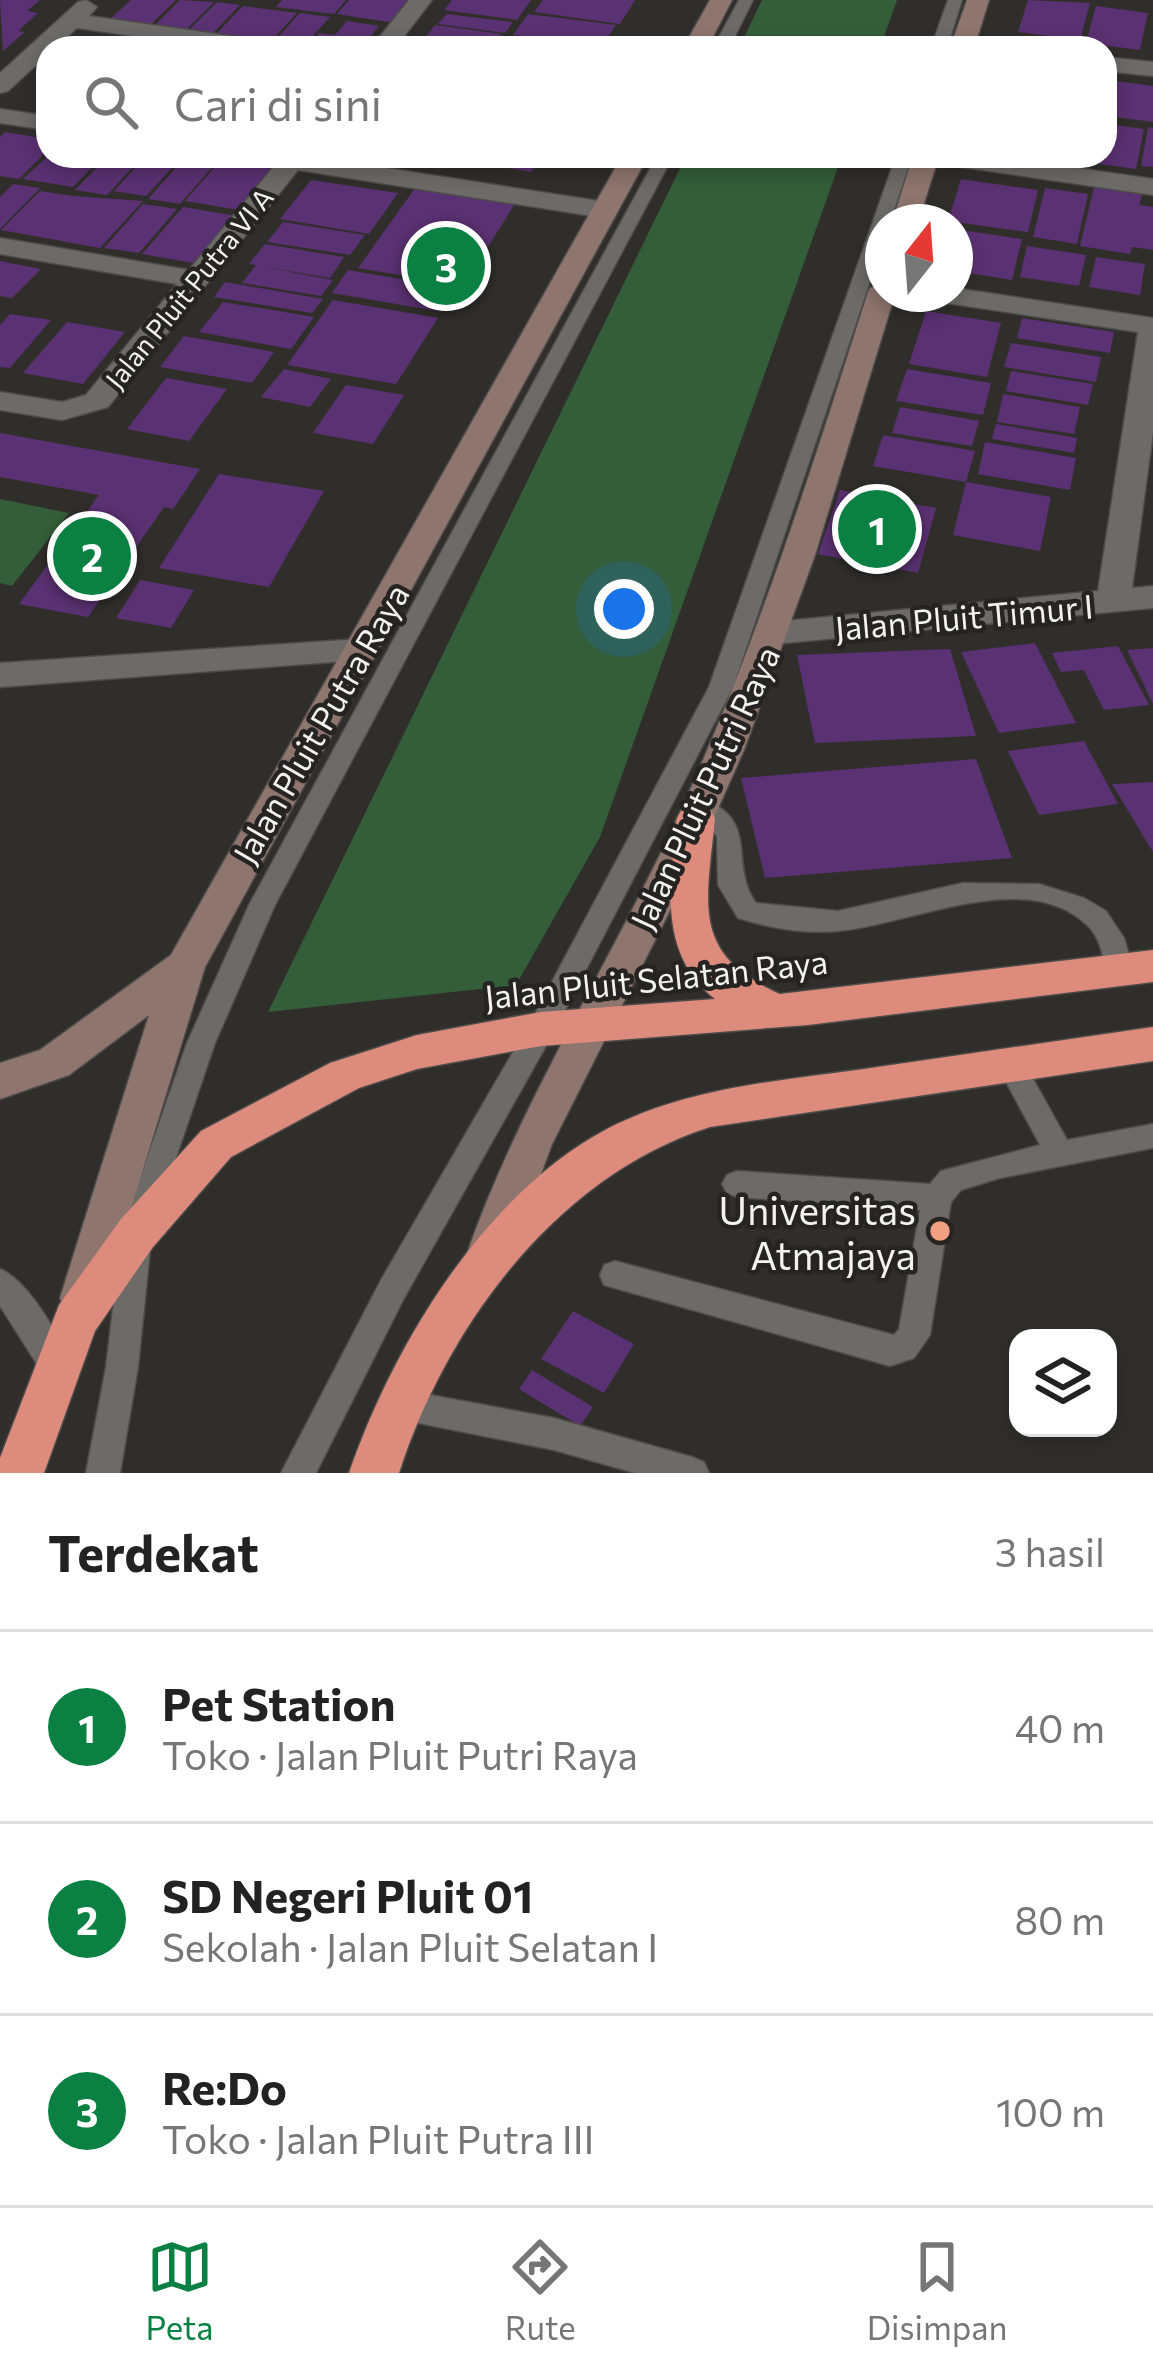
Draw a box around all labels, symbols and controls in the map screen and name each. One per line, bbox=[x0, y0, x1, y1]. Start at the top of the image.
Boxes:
search box bbox=[36, 36, 1117, 168]
icon: search bbox=[78, 69, 144, 135]
text: Cari di sini bbox=[174, 75, 382, 130]
street label: Jalan Pluit Putra VI A bbox=[98, 181, 280, 395]
north arrow bbox=[865, 204, 973, 312]
pin: 3 bbox=[407, 221, 485, 311]
pin: 1 bbox=[838, 484, 916, 574]
pin: 2 bbox=[53, 511, 131, 601]
street label: Jalan Pluit Putra Raya bbox=[223, 576, 417, 870]
your location bbox=[594, 579, 654, 639]
street label: Jalan Pluit Timur I bbox=[833, 584, 1095, 648]
street label: Jalan Pluit Putri Raya bbox=[621, 639, 787, 935]
street label: Jalan Pluit Selatan Raya bbox=[482, 940, 830, 1016]
place label: Universitas Atmajaya bbox=[718, 1185, 916, 1278]
marker: Universitas Atmajaya bbox=[927, 1218, 953, 1244]
map controls bbox=[1009, 1329, 1117, 1437]
button: layers bbox=[1009, 1329, 1117, 1437]
text: Terdekat bbox=[48, 1520, 259, 1583]
text: 3 hasil bbox=[995, 1527, 1105, 1575]
text: Pet Station bbox=[162, 1675, 395, 1730]
text: 1 bbox=[78, 1703, 96, 1751]
text: 40 m bbox=[1015, 1703, 1105, 1751]
text: Toko · Jalan Pluit Putri Raya bbox=[162, 1730, 638, 1778]
text: SD Negeri Pluit 01 bbox=[162, 1867, 533, 1922]
text: 2 bbox=[76, 1895, 98, 1943]
text: 80 m bbox=[1014, 1895, 1105, 1943]
text: Sekolah · Jalan Pluit Selatan I bbox=[162, 1922, 658, 1970]
text: Re:Do bbox=[162, 2059, 287, 2114]
text: 3 bbox=[76, 2087, 98, 2135]
text: 100 m bbox=[996, 2087, 1105, 2135]
text: Toko · Jalan Pluit Putra III bbox=[162, 2114, 595, 2162]
tab: Peta bbox=[146, 2234, 214, 2347]
tab: Rute bbox=[505, 2234, 576, 2347]
tab: Disimpan bbox=[867, 2234, 1007, 2347]

